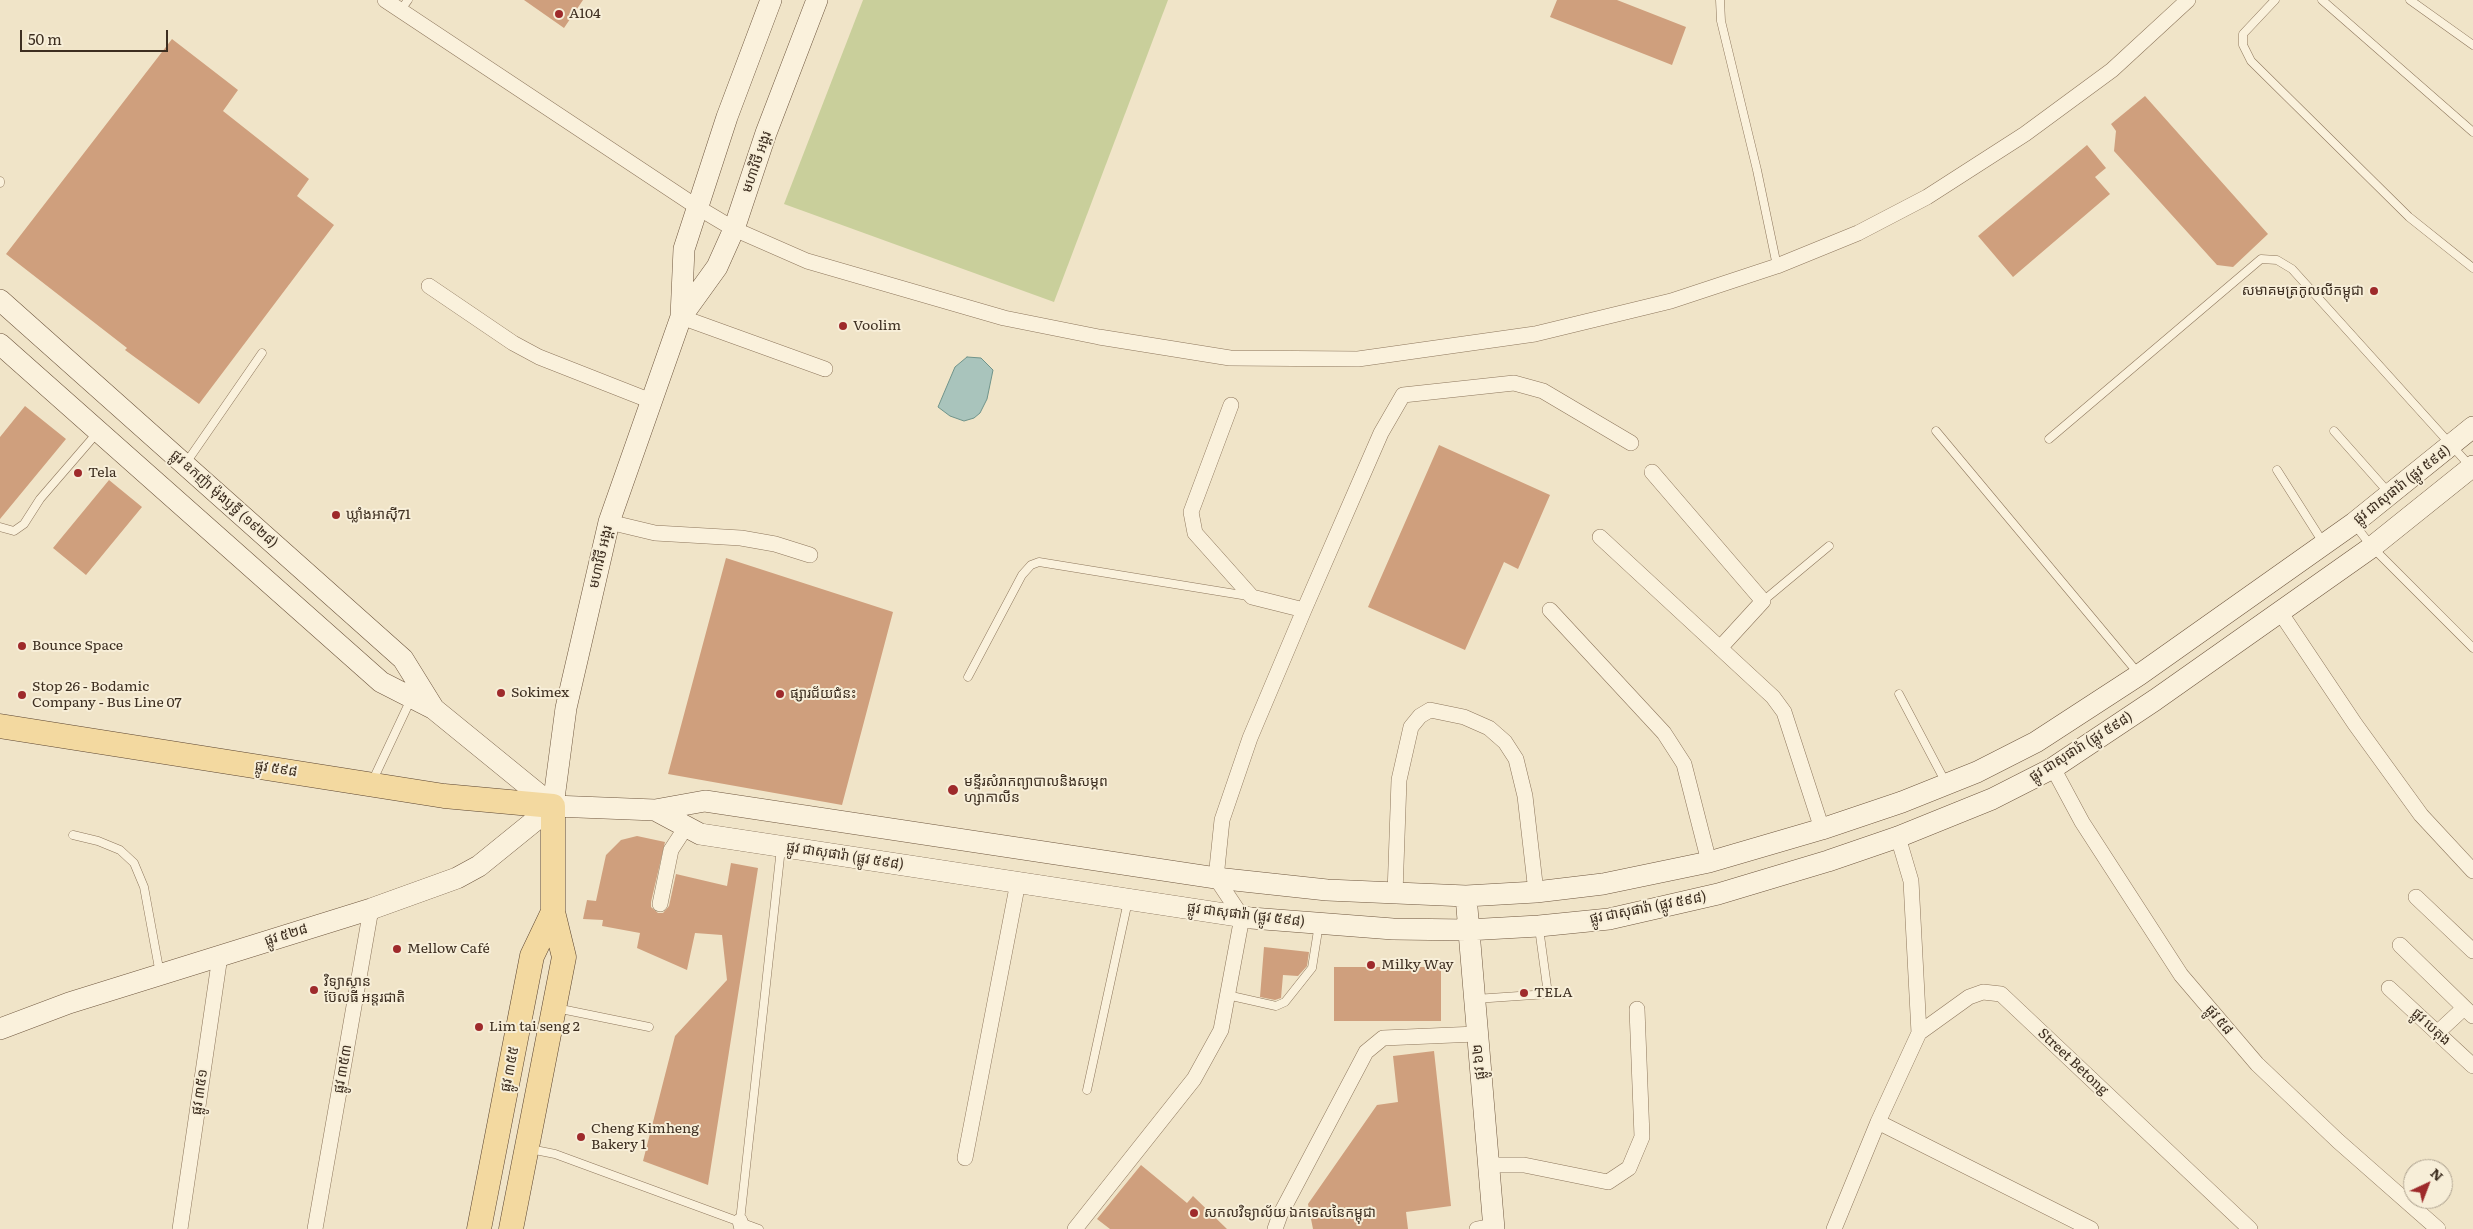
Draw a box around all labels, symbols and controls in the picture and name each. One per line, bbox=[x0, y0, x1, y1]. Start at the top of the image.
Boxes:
place label: A104 bbox=[569, 6, 601, 22]
marker: A104 bbox=[553, 8, 565, 20]
scale bar bbox=[22, 20, 170, 52]
text: 50 m bbox=[28, 27, 62, 50]
street label: មហាវិថី អង្គរ bbox=[739, 129, 775, 195]
place label: សមាគមត្រកូលលីកម្ពុជា bbox=[2242, 283, 2364, 299]
marker: សមាគមត្រកូលលីកម្ពុជា bbox=[2368, 285, 2380, 297]
place label: Voolim bbox=[853, 318, 901, 334]
marker: Voolim bbox=[837, 320, 849, 332]
street label: ផ្លូវ ជាសុផារ៉ា (ផ្លូវ ៥៩៨) bbox=[2350, 442, 2454, 528]
street label: ផ្លូវ ឧកញ៉ា ម៉ុងឫទ្ធី (១៩២៨) bbox=[167, 446, 281, 552]
place label: Tela bbox=[88, 465, 117, 481]
marker: Tela bbox=[72, 467, 84, 479]
place label: ឃ្លាំងអាសុី71 bbox=[346, 507, 411, 523]
marker: ឃ្លាំងអាសុី71 bbox=[330, 509, 342, 521]
street label: មហាវិថី អង្គរ bbox=[586, 524, 616, 590]
place label: Bounce Space bbox=[32, 638, 123, 654]
marker: Bounce Space bbox=[16, 640, 28, 652]
place label: Stop 26 - Bodamic Company - Bus Line 07 bbox=[32, 679, 182, 712]
place label: Sokimex bbox=[511, 685, 569, 701]
place label: ផ្សារជ័យជំនះ bbox=[790, 686, 857, 702]
marker: Sokimex bbox=[495, 687, 507, 699]
marker: ផ្សារជ័យជំនះ bbox=[774, 688, 786, 700]
marker: Stop 26 - Bodamic Company - Bus Line 07 bbox=[16, 689, 28, 701]
street label: ផ្លូវ ជាសុផារ៉ា (ផ្លូវ ៥៩៨) bbox=[2026, 708, 2136, 786]
street label: ផ្លូវ ៥៩៨ bbox=[253, 757, 299, 781]
place label: មន្ទីរសំរាកព្យាបាលនិងសម្ភព ហ្សាកាលីន bbox=[964, 774, 1108, 806]
marker: មន្ទីរសំរាកព្យាបាលនិងសម្ភព ហ្សាកាលីន bbox=[946, 783, 960, 797]
street label: ផ្លូវ ជាសុផារ៉ា (ផ្លូវ ៥៩៨) bbox=[785, 838, 905, 874]
street label: ផ្លូវ ជាសុផារ៉ា (ផ្លូវ ៥៩៨) bbox=[1588, 888, 1708, 928]
street label: ផ្លូវ ជាសុផារ៉ា (ផ្លូវ ៥៩៨) bbox=[1186, 899, 1306, 931]
street label: ផ្លូវ ៥២៨ bbox=[262, 920, 310, 950]
place label: Mellow Café bbox=[407, 941, 490, 957]
marker: Mellow Café bbox=[391, 943, 403, 955]
place label: Milky Way bbox=[1381, 957, 1453, 973]
marker: Milky Way bbox=[1365, 959, 1377, 971]
place label: វិទ្យាស្ថាន ប៊ែលធី អន្ដរជាតិ bbox=[324, 974, 405, 1006]
marker: វិទ្យាស្ថាន ប៊ែលធី អន្ដរជាតិ bbox=[308, 984, 320, 996]
place label: TELA bbox=[1534, 985, 1572, 1001]
marker: TELA bbox=[1518, 987, 1530, 999]
street label: ផ្លូវ ៥៨ bbox=[2202, 1002, 2236, 1038]
street label: ផ្លូវ បេតុង bbox=[2408, 1005, 2454, 1049]
place label: Lim tai seng 2 bbox=[489, 1019, 580, 1035]
marker: Lim tai seng 2 bbox=[473, 1021, 485, 1033]
street label: Street Betong bbox=[2034, 1025, 2112, 1099]
street label: ផ្លូវ ៣៥៣ bbox=[330, 1043, 356, 1095]
street label: ផ្លូវ ៦២ bbox=[1469, 1043, 1489, 1081]
street label: ផ្លូវ ៣៥៥ bbox=[497, 1045, 523, 1093]
street label: ផ្លូវ ៣៥១ bbox=[188, 1068, 212, 1116]
place label: Cheng Kimheng Bakery 1 bbox=[591, 1121, 699, 1154]
marker: Cheng Kimheng Bakery 1 bbox=[575, 1131, 587, 1143]
north arrow bbox=[2403, 1159, 2453, 1209]
text: N bbox=[2426, 1162, 2449, 1185]
place label: សកលវិទ្យាល័យ ឯកទេសនៃកម្ពុជា bbox=[1204, 1205, 1376, 1221]
marker: សកលវិទ្យាល័យ ឯកទេសនៃកម្ពុជា bbox=[1188, 1207, 1200, 1219]

